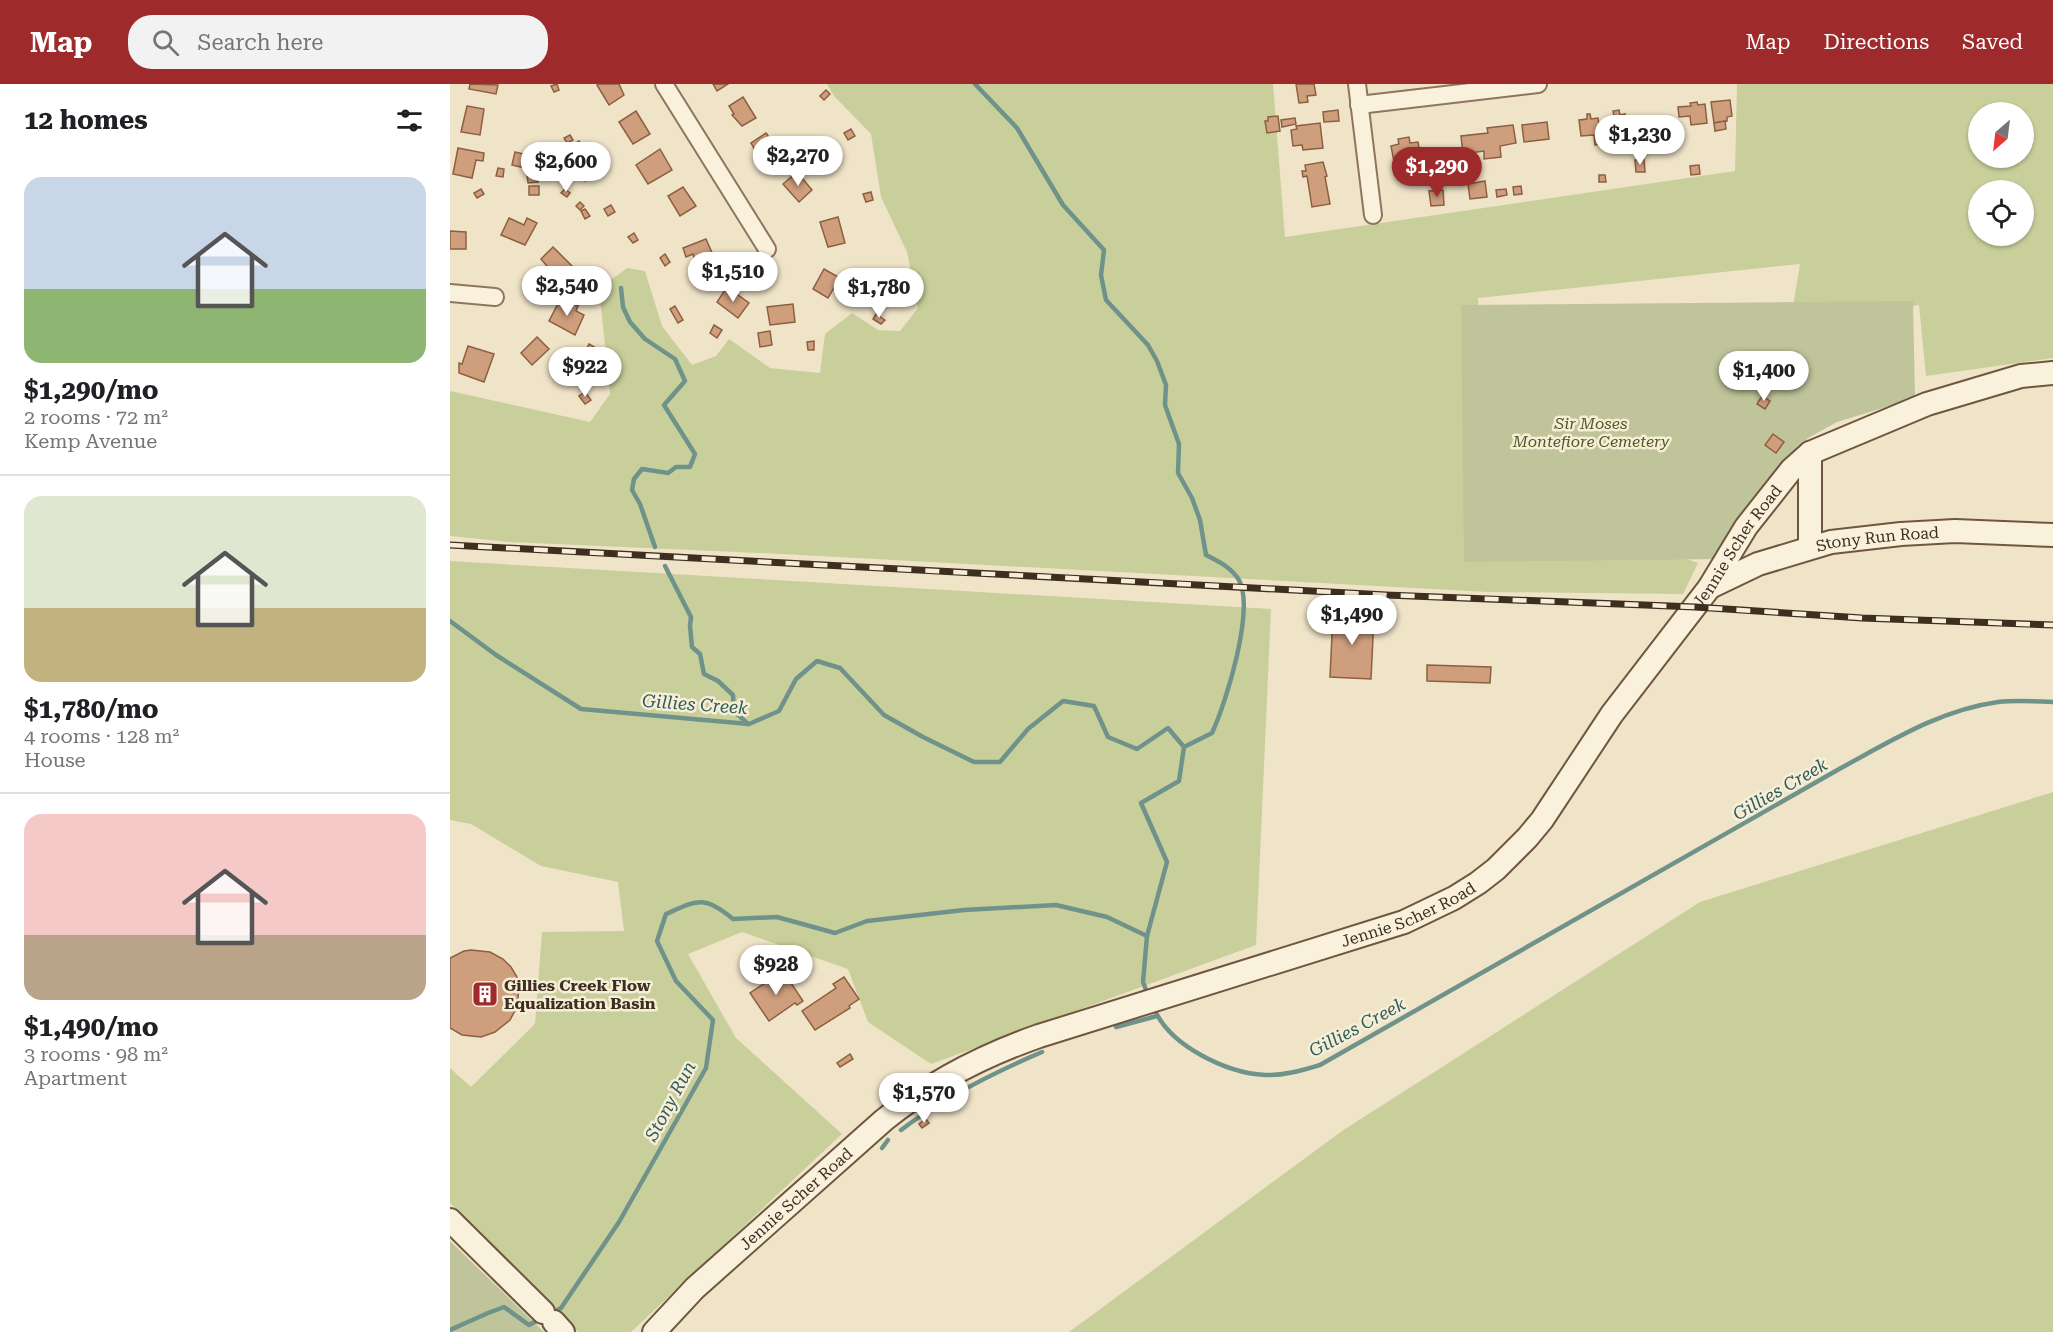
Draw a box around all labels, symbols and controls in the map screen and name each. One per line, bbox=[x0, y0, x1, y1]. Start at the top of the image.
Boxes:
search box bbox=[128, 15, 548, 69]
text: Map bbox=[30, 26, 92, 59]
icon: search bbox=[149, 26, 182, 59]
text: Search here bbox=[197, 30, 323, 55]
text: Map bbox=[1746, 30, 1790, 54]
text: Directions bbox=[1823, 30, 1929, 54]
text: Saved bbox=[1962, 30, 2023, 54]
north arrow bbox=[1968, 102, 2034, 168]
map controls bbox=[1968, 102, 2034, 246]
icon: filters bbox=[393, 104, 426, 137]
text: 12 homes bbox=[24, 105, 148, 135]
pin: $1,230 bbox=[1591, 115, 1689, 166]
text: $1,230 bbox=[1609, 122, 1671, 146]
pin: $2,270 bbox=[749, 136, 847, 187]
pin: $2,600 bbox=[517, 142, 615, 193]
text: $2,270 bbox=[767, 143, 829, 167]
pin: $1,290 bbox=[1388, 147, 1486, 198]
text: $2,600 bbox=[535, 149, 597, 173]
text: $1,290 bbox=[1406, 154, 1468, 178]
button: locate bbox=[1968, 180, 2034, 246]
icon: home bbox=[171, 216, 279, 324]
pin: $1,510 bbox=[684, 252, 782, 303]
text: $1,510 bbox=[702, 259, 764, 283]
pin: $2,540 bbox=[518, 266, 616, 317]
pin: $1,780 bbox=[830, 268, 928, 319]
text: $2,540 bbox=[536, 273, 598, 297]
text: $1,780 bbox=[848, 275, 910, 299]
pin: $922 bbox=[549, 347, 621, 398]
pin: $1,400 bbox=[1715, 351, 1813, 402]
text: $922 bbox=[563, 354, 607, 378]
text: $1,400 bbox=[1733, 358, 1795, 382]
text: $1,290/mo bbox=[24, 375, 159, 405]
text: 2 rooms · 72 m² bbox=[24, 405, 168, 429]
park label: Sir Moses Montefiore Cemetery bbox=[1512, 414, 1670, 451]
text: Kemp Avenue bbox=[24, 429, 157, 453]
street label: Jennie Scher Road bbox=[1688, 481, 1785, 611]
street label: Stony Run Road bbox=[1814, 522, 1939, 556]
icon: home bbox=[171, 535, 279, 643]
pin: $1,490 bbox=[1303, 595, 1401, 646]
text: $1,490 bbox=[1321, 602, 1383, 626]
water label: Gillies Creek bbox=[641, 690, 749, 718]
text: $1,780/mo bbox=[24, 694, 159, 724]
text: 4 rooms · 128 m² bbox=[24, 724, 179, 748]
text: House bbox=[24, 748, 86, 772]
water label: Gillies Creek bbox=[1729, 753, 1831, 825]
icon: home bbox=[171, 853, 279, 961]
street label: Jennie Scher Road bbox=[1338, 878, 1479, 951]
pin: $928 bbox=[740, 945, 812, 996]
text: $928 bbox=[754, 952, 798, 976]
place label: Gillies Creek Flow Equalization Basin bbox=[504, 976, 656, 1013]
building icon: Gillies Creek Flow Equalization Basin bbox=[470, 979, 500, 1009]
water label: Gillies Creek bbox=[1305, 993, 1409, 1061]
text: $1,490/mo bbox=[24, 1012, 159, 1042]
text: 3 rooms · 98 m² bbox=[24, 1042, 168, 1066]
water label: Stony Run bbox=[640, 1058, 700, 1145]
text: Apartment bbox=[24, 1066, 127, 1090]
pin: $1,570 bbox=[875, 1073, 973, 1124]
text: $1,570 bbox=[893, 1080, 955, 1104]
street label: Jennie Scher Road bbox=[735, 1143, 856, 1254]

